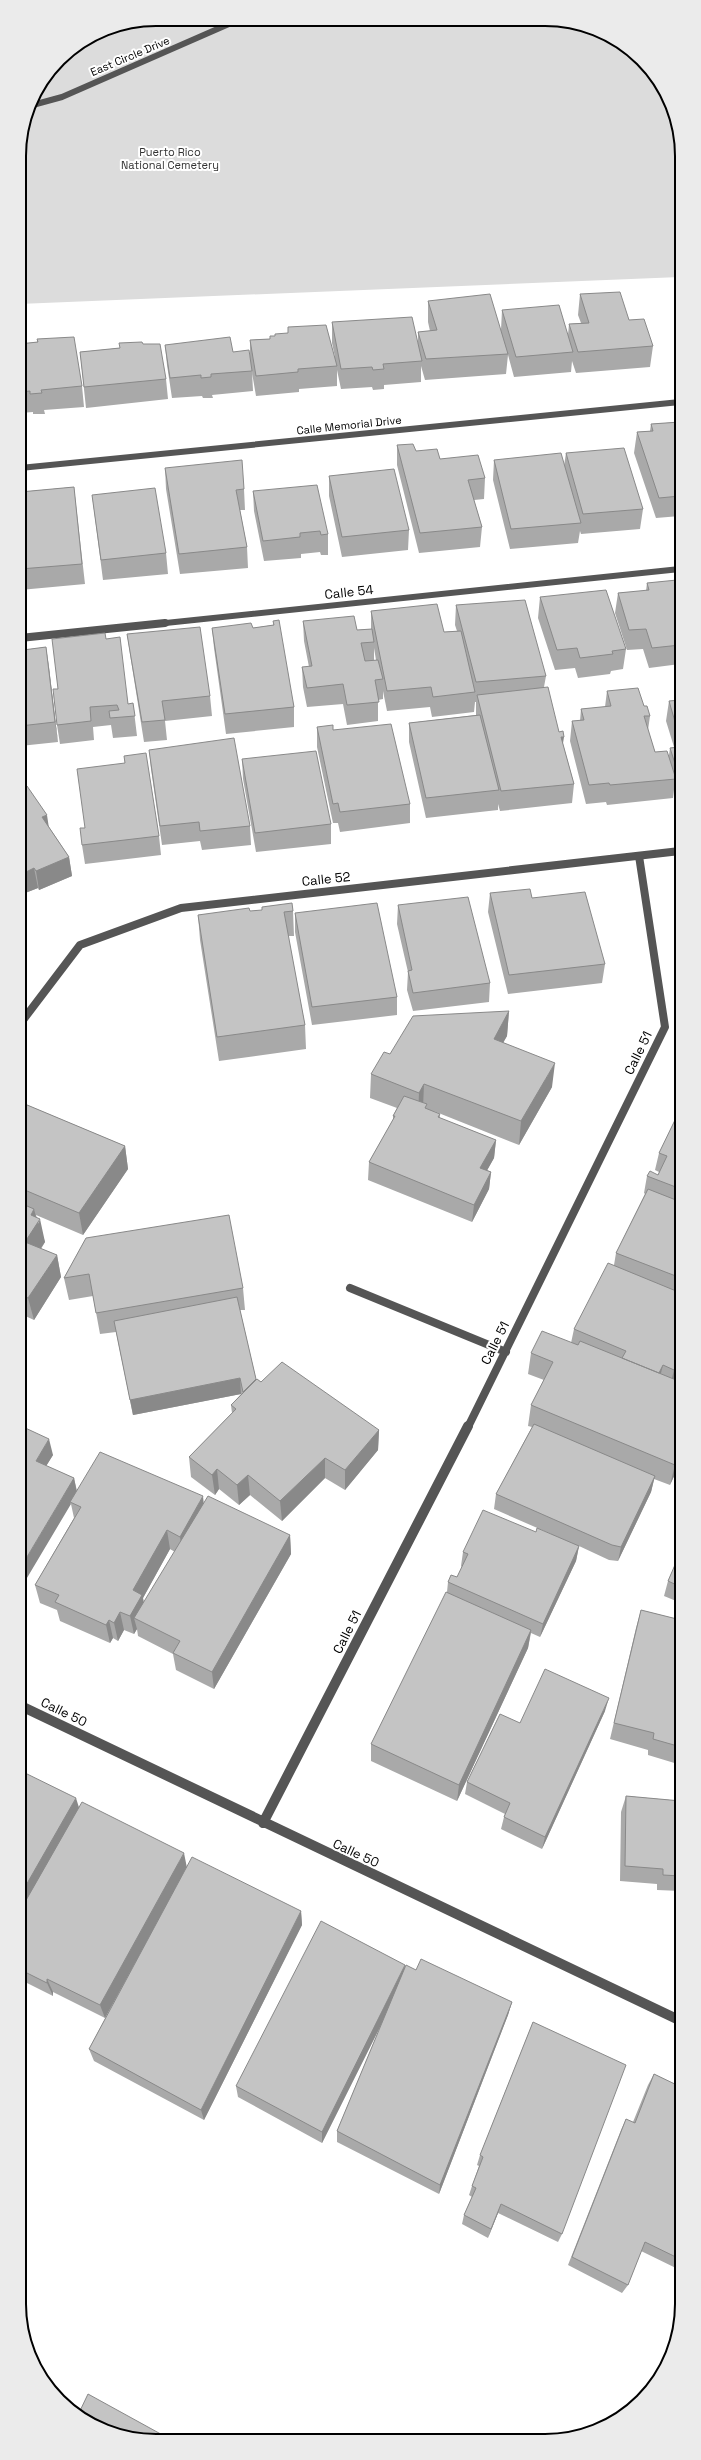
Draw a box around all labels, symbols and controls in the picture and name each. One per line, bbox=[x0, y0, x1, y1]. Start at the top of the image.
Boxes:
street label: East Circle Drive bbox=[88, 33, 172, 79]
park label: Puerto Rico National Cemetery bbox=[121, 145, 219, 172]
street label: Calle Memorial Drive bbox=[296, 413, 402, 437]
street label: Calle 54 bbox=[324, 581, 374, 603]
street label: Calle 52 bbox=[301, 868, 351, 890]
street label: Calle 51 bbox=[620, 1028, 656, 1078]
street label: Calle 51 bbox=[477, 1319, 513, 1367]
street label: Calle 51 bbox=[329, 1608, 365, 1656]
street label: Calle 50 bbox=[38, 1694, 90, 1730]
street label: Calle 50 bbox=[330, 1835, 382, 1871]

